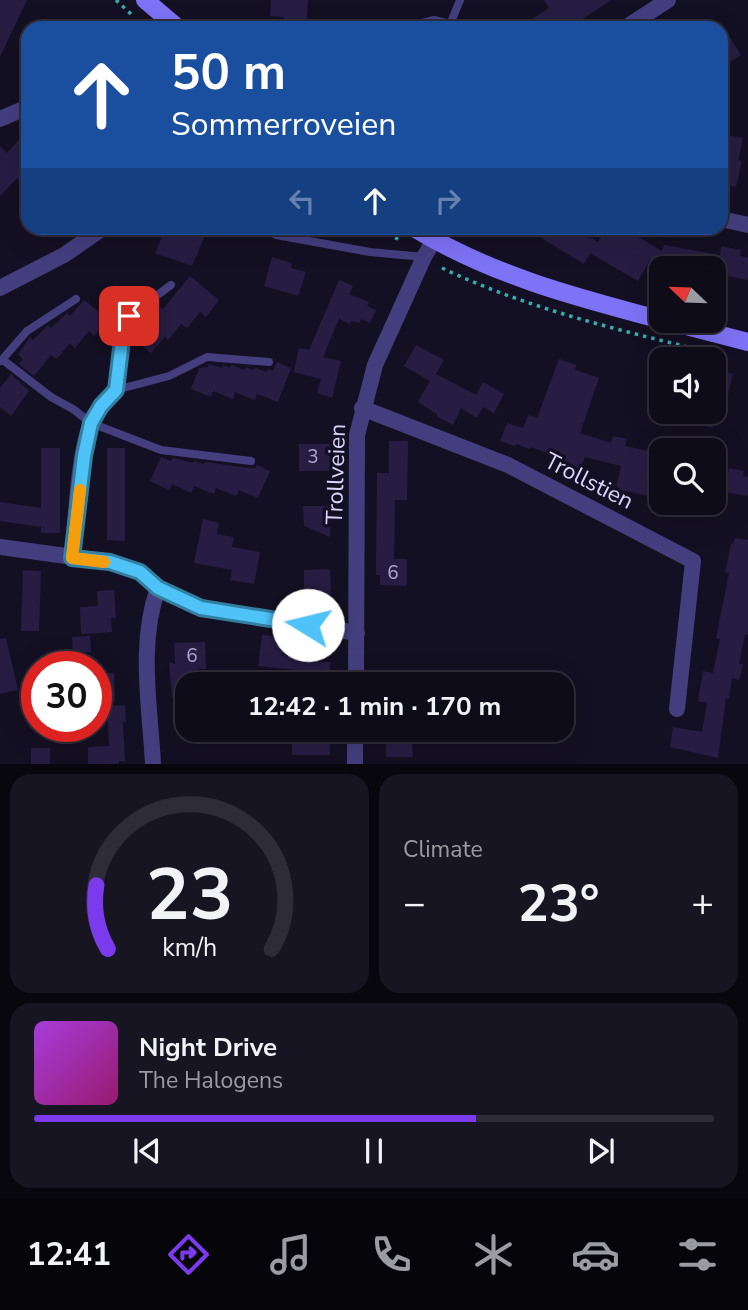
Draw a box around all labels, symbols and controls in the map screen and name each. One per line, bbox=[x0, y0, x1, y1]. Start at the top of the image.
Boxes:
text: 50 m bbox=[171, 39, 286, 106]
icon: ahead bbox=[56, 49, 147, 140]
text: Sommerroveien bbox=[171, 103, 396, 146]
icon: left bbox=[283, 182, 321, 220]
icon: ahead bbox=[356, 182, 394, 220]
icon: right bbox=[429, 182, 467, 220]
north arrow bbox=[649, 256, 726, 332]
map controls bbox=[649, 256, 726, 515]
pin bbox=[99, 286, 159, 346]
icon: arrive bbox=[110, 297, 148, 335]
button: sound bbox=[649, 347, 726, 424]
street label: Trollveien bbox=[319, 423, 353, 525]
button: search bbox=[649, 438, 726, 515]
house number: 3 bbox=[307, 444, 319, 470]
street label: Trollstien bbox=[539, 445, 639, 517]
house number: 6 bbox=[387, 560, 399, 586]
position arrow bbox=[271, 588, 345, 662]
house number: 6 bbox=[186, 643, 198, 669]
speed limit sign: 30 bbox=[21, 651, 112, 742]
text: 12:42 · 1 min · 170 m bbox=[248, 689, 501, 724]
text: Climate bbox=[403, 834, 483, 865]
text: 23 bbox=[146, 846, 233, 946]
text: 23° bbox=[517, 868, 600, 939]
text: − bbox=[403, 878, 426, 929]
text: + bbox=[691, 878, 714, 929]
text: km/h bbox=[162, 931, 217, 965]
text: Night Drive bbox=[139, 1030, 277, 1065]
text: The Halogens bbox=[139, 1065, 283, 1096]
icon: previous bbox=[128, 1132, 166, 1170]
icon: pause bbox=[355, 1132, 393, 1170]
icon: next bbox=[582, 1132, 620, 1170]
icon: directions bbox=[164, 1230, 213, 1279]
icon: music bbox=[266, 1230, 315, 1279]
icon: phone bbox=[367, 1230, 416, 1279]
icon: climate bbox=[469, 1230, 518, 1279]
icon: car bbox=[571, 1230, 620, 1279]
icon: filters bbox=[673, 1230, 722, 1279]
text: 12:41 bbox=[26, 1233, 111, 1276]

